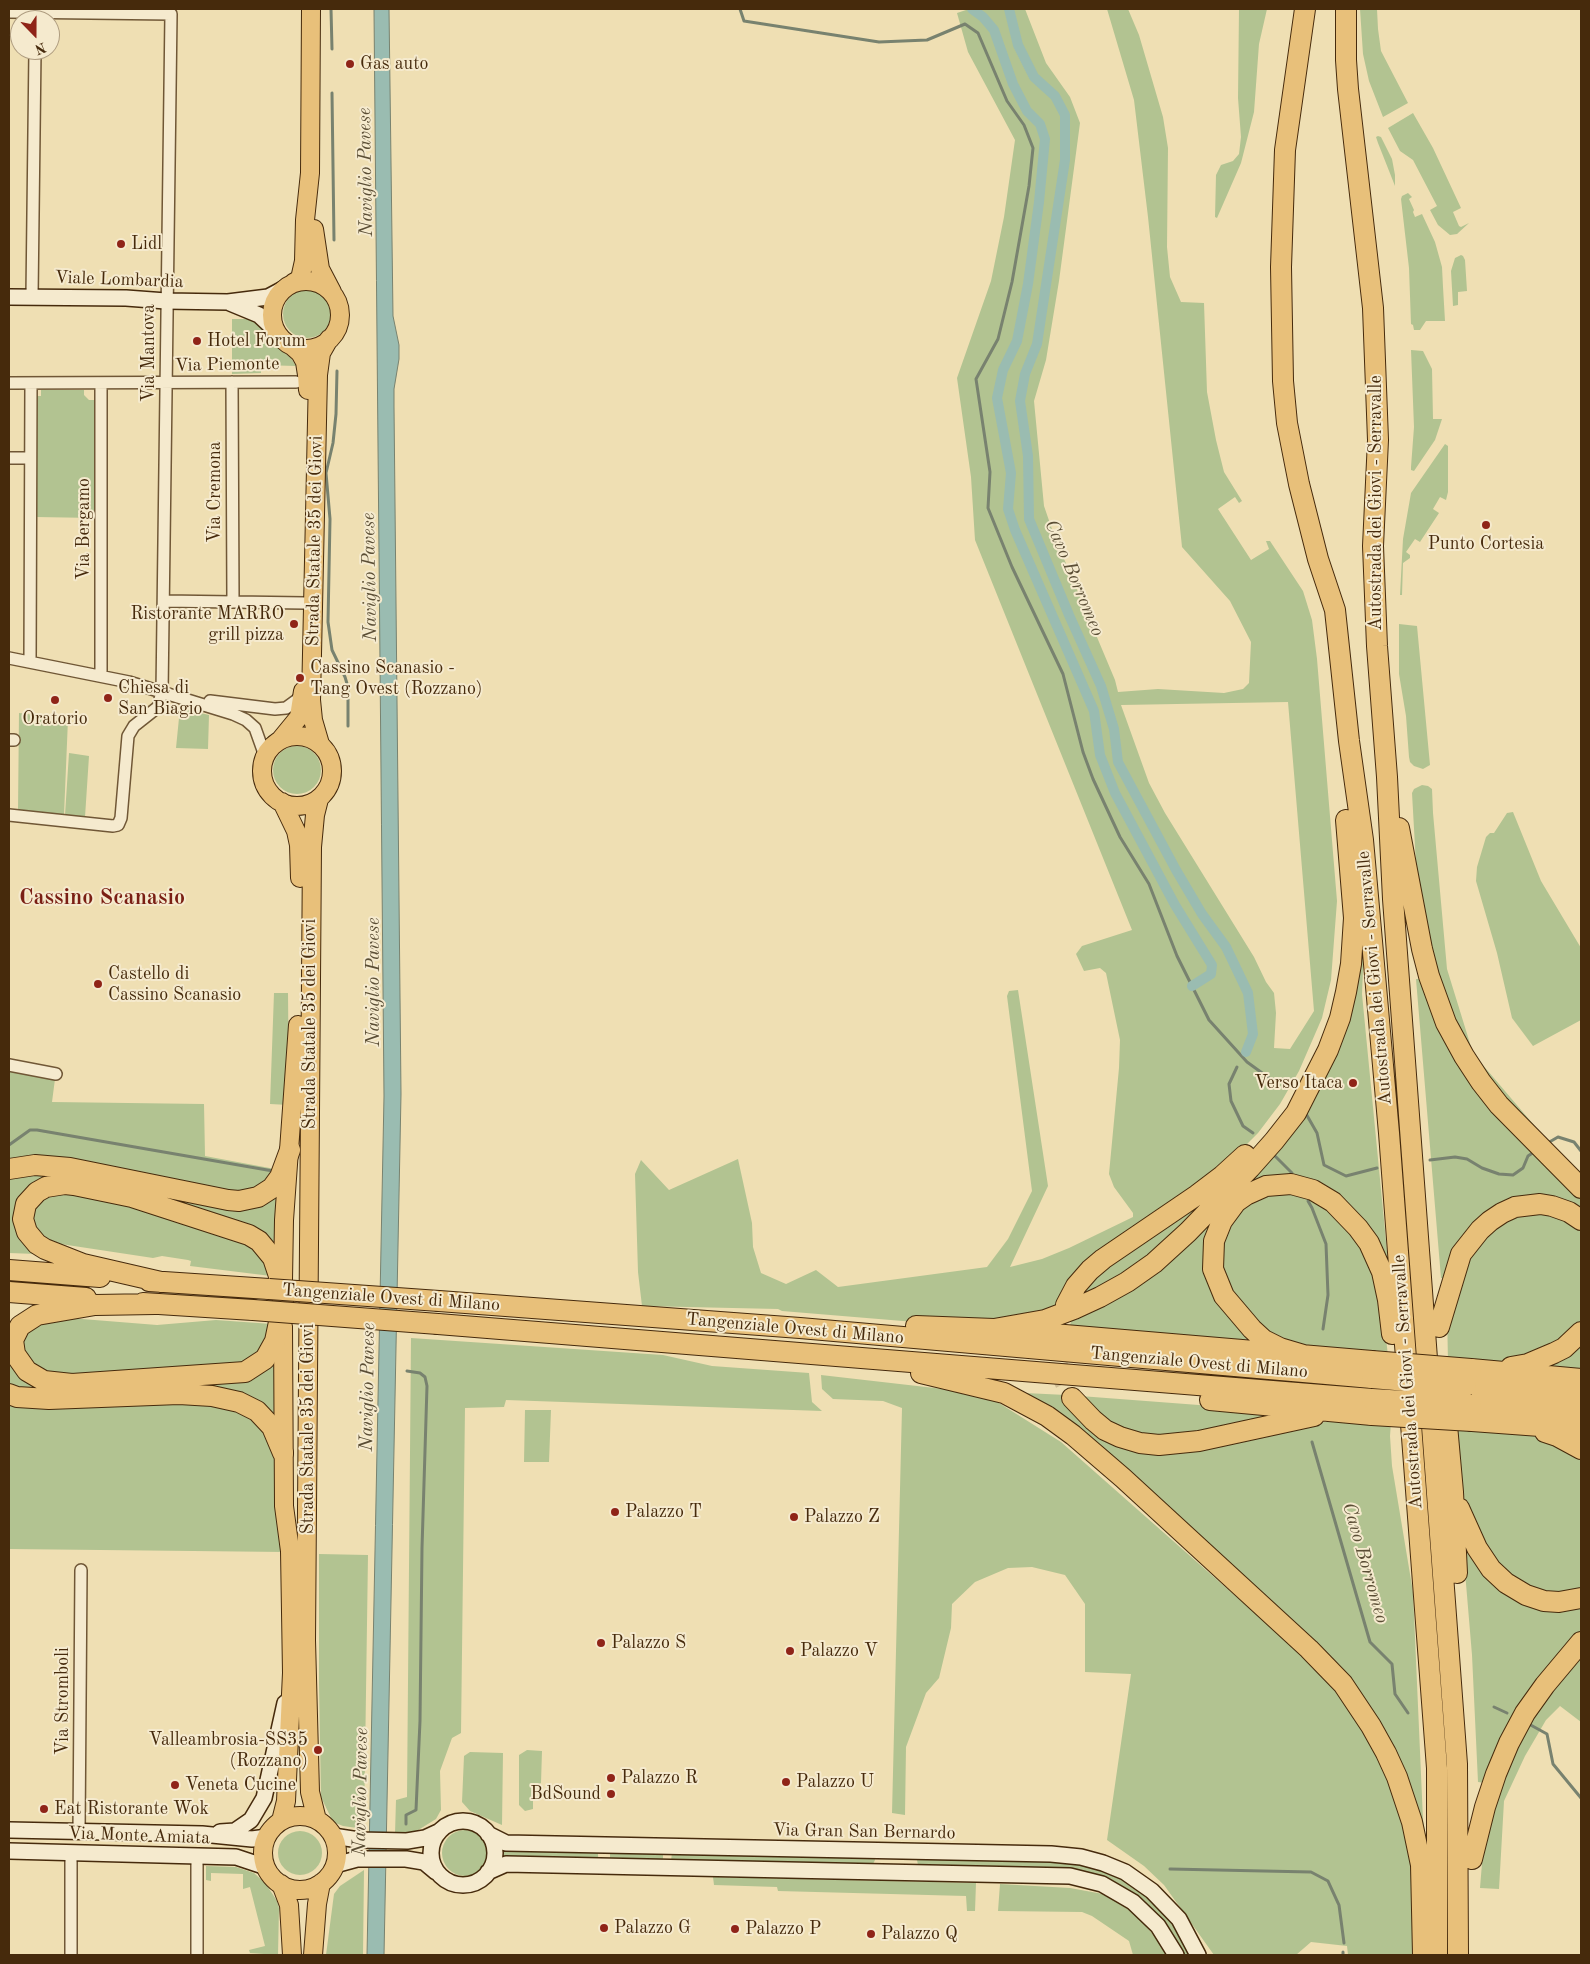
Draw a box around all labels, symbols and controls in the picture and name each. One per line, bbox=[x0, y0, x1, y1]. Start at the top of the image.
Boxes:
north arrow bbox=[10, 10, 60, 60]
text: N bbox=[33, 39, 48, 56]
place label: Gas auto bbox=[360, 53, 428, 75]
marker: Gas auto bbox=[344, 58, 356, 70]
water label: Naviglio Pavese bbox=[353, 107, 379, 237]
place label: Lidl bbox=[131, 233, 162, 255]
marker: Lidl bbox=[115, 238, 127, 250]
street label: Viale Lombardia bbox=[54, 267, 184, 293]
street label: Via Mantova bbox=[138, 304, 160, 402]
place label: Hotel Forum bbox=[207, 330, 306, 352]
marker: Hotel Forum bbox=[191, 335, 203, 347]
street label: Via Piemonte bbox=[174, 353, 280, 377]
street label: Autostrada dei Giovi - Serravalle bbox=[1365, 375, 1387, 631]
street label: Strada Statale 35 dei Giovi bbox=[302, 435, 328, 647]
street label: Via Cremona bbox=[204, 441, 226, 543]
street label: Via Bergamo bbox=[73, 478, 95, 580]
water label: Naviglio Pavese bbox=[357, 512, 383, 642]
water label: Cavo Borromeo bbox=[1039, 516, 1109, 640]
marker: Punto Cortesia bbox=[1480, 519, 1492, 531]
place label: Punto Cortesia bbox=[1428, 533, 1544, 555]
place label: Ristorante MARRO grill pizza bbox=[130, 603, 284, 646]
marker: Ristorante MARRO grill pizza bbox=[288, 618, 300, 630]
place label: Cassino Scanasio - Tang Ovest (Rozzano) bbox=[310, 657, 483, 700]
marker: Cassino Scanasio - Tang Ovest (Rozzano) bbox=[294, 672, 306, 684]
place label: Chiesa di San Biagio bbox=[118, 677, 202, 720]
marker: Chiesa di San Biagio bbox=[102, 692, 114, 704]
marker: Oratorio bbox=[49, 694, 61, 706]
place label: Oratorio bbox=[22, 708, 88, 730]
street label: Autostrada dei Giovi - Serravalle bbox=[1353, 850, 1397, 1106]
district label: Cassino Scanasio bbox=[19, 885, 185, 911]
water label: Naviglio Pavese bbox=[363, 918, 385, 1046]
street label: Strada Statale 35 dei Giovi bbox=[299, 919, 321, 1129]
place label: Castello di Cassino Scanasio bbox=[108, 963, 241, 1006]
marker: Castello di Cassino Scanasio bbox=[92, 978, 104, 990]
place label: Verso Itaca bbox=[1254, 1072, 1343, 1094]
marker: Verso Itaca bbox=[1347, 1077, 1359, 1089]
street label: Autostrada dei Giovi - Serravalle bbox=[1388, 1254, 1428, 1510]
street label: Tangenziale Ovest di Milano bbox=[281, 1280, 501, 1316]
street label: Tangenziale Ovest di Milano bbox=[685, 1309, 905, 1349]
water label: Naviglio Pavese bbox=[355, 1322, 381, 1452]
street label: Strada Statale 35 dei Giovi bbox=[297, 1324, 319, 1534]
street label: Tangenziale Ovest di Milano bbox=[1089, 1343, 1309, 1383]
water label: Cavo Borromeo bbox=[1337, 1500, 1393, 1626]
place label: Palazzo T bbox=[625, 1501, 702, 1523]
marker: Palazzo T bbox=[609, 1506, 621, 1518]
place label: Palazzo Z bbox=[804, 1506, 880, 1528]
marker: Palazzo Z bbox=[788, 1511, 800, 1523]
place label: Palazzo S bbox=[611, 1632, 686, 1654]
marker: Palazzo S bbox=[595, 1637, 607, 1649]
place label: Palazzo V bbox=[800, 1640, 878, 1662]
marker: Palazzo V bbox=[784, 1645, 796, 1657]
street label: Via Stromboli bbox=[52, 1647, 74, 1755]
water label: Naviglio Pavese bbox=[348, 1727, 374, 1857]
place label: Valleambrosia-SS35 (Rozzano) bbox=[149, 1729, 308, 1772]
marker: Valleambrosia-SS35 (Rozzano) bbox=[312, 1744, 324, 1756]
place label: Palazzo R bbox=[621, 1767, 698, 1789]
place label: Palazzo U bbox=[796, 1771, 874, 1793]
marker: Palazzo R bbox=[605, 1772, 617, 1784]
place label: Veneta Cucine bbox=[185, 1774, 296, 1796]
marker: Palazzo U bbox=[780, 1776, 792, 1788]
marker: Veneta Cucine bbox=[169, 1779, 181, 1791]
place label: BdSound bbox=[530, 1783, 601, 1805]
marker: BdSound bbox=[605, 1788, 617, 1800]
place label: Eat Ristorante Wok bbox=[54, 1798, 209, 1820]
marker: Eat Ristorante Wok bbox=[38, 1803, 50, 1815]
street label: Via Gran San Bernardo bbox=[772, 1820, 956, 1844]
street label: Via Monte Amiata bbox=[68, 1823, 210, 1849]
place label: Palazzo G bbox=[614, 1917, 691, 1939]
place label: Palazzo P bbox=[745, 1918, 821, 1940]
marker: Palazzo G bbox=[598, 1922, 610, 1934]
marker: Palazzo P bbox=[729, 1923, 741, 1935]
place label: Palazzo Q bbox=[881, 1923, 957, 1945]
marker: Palazzo Q bbox=[865, 1928, 877, 1940]

